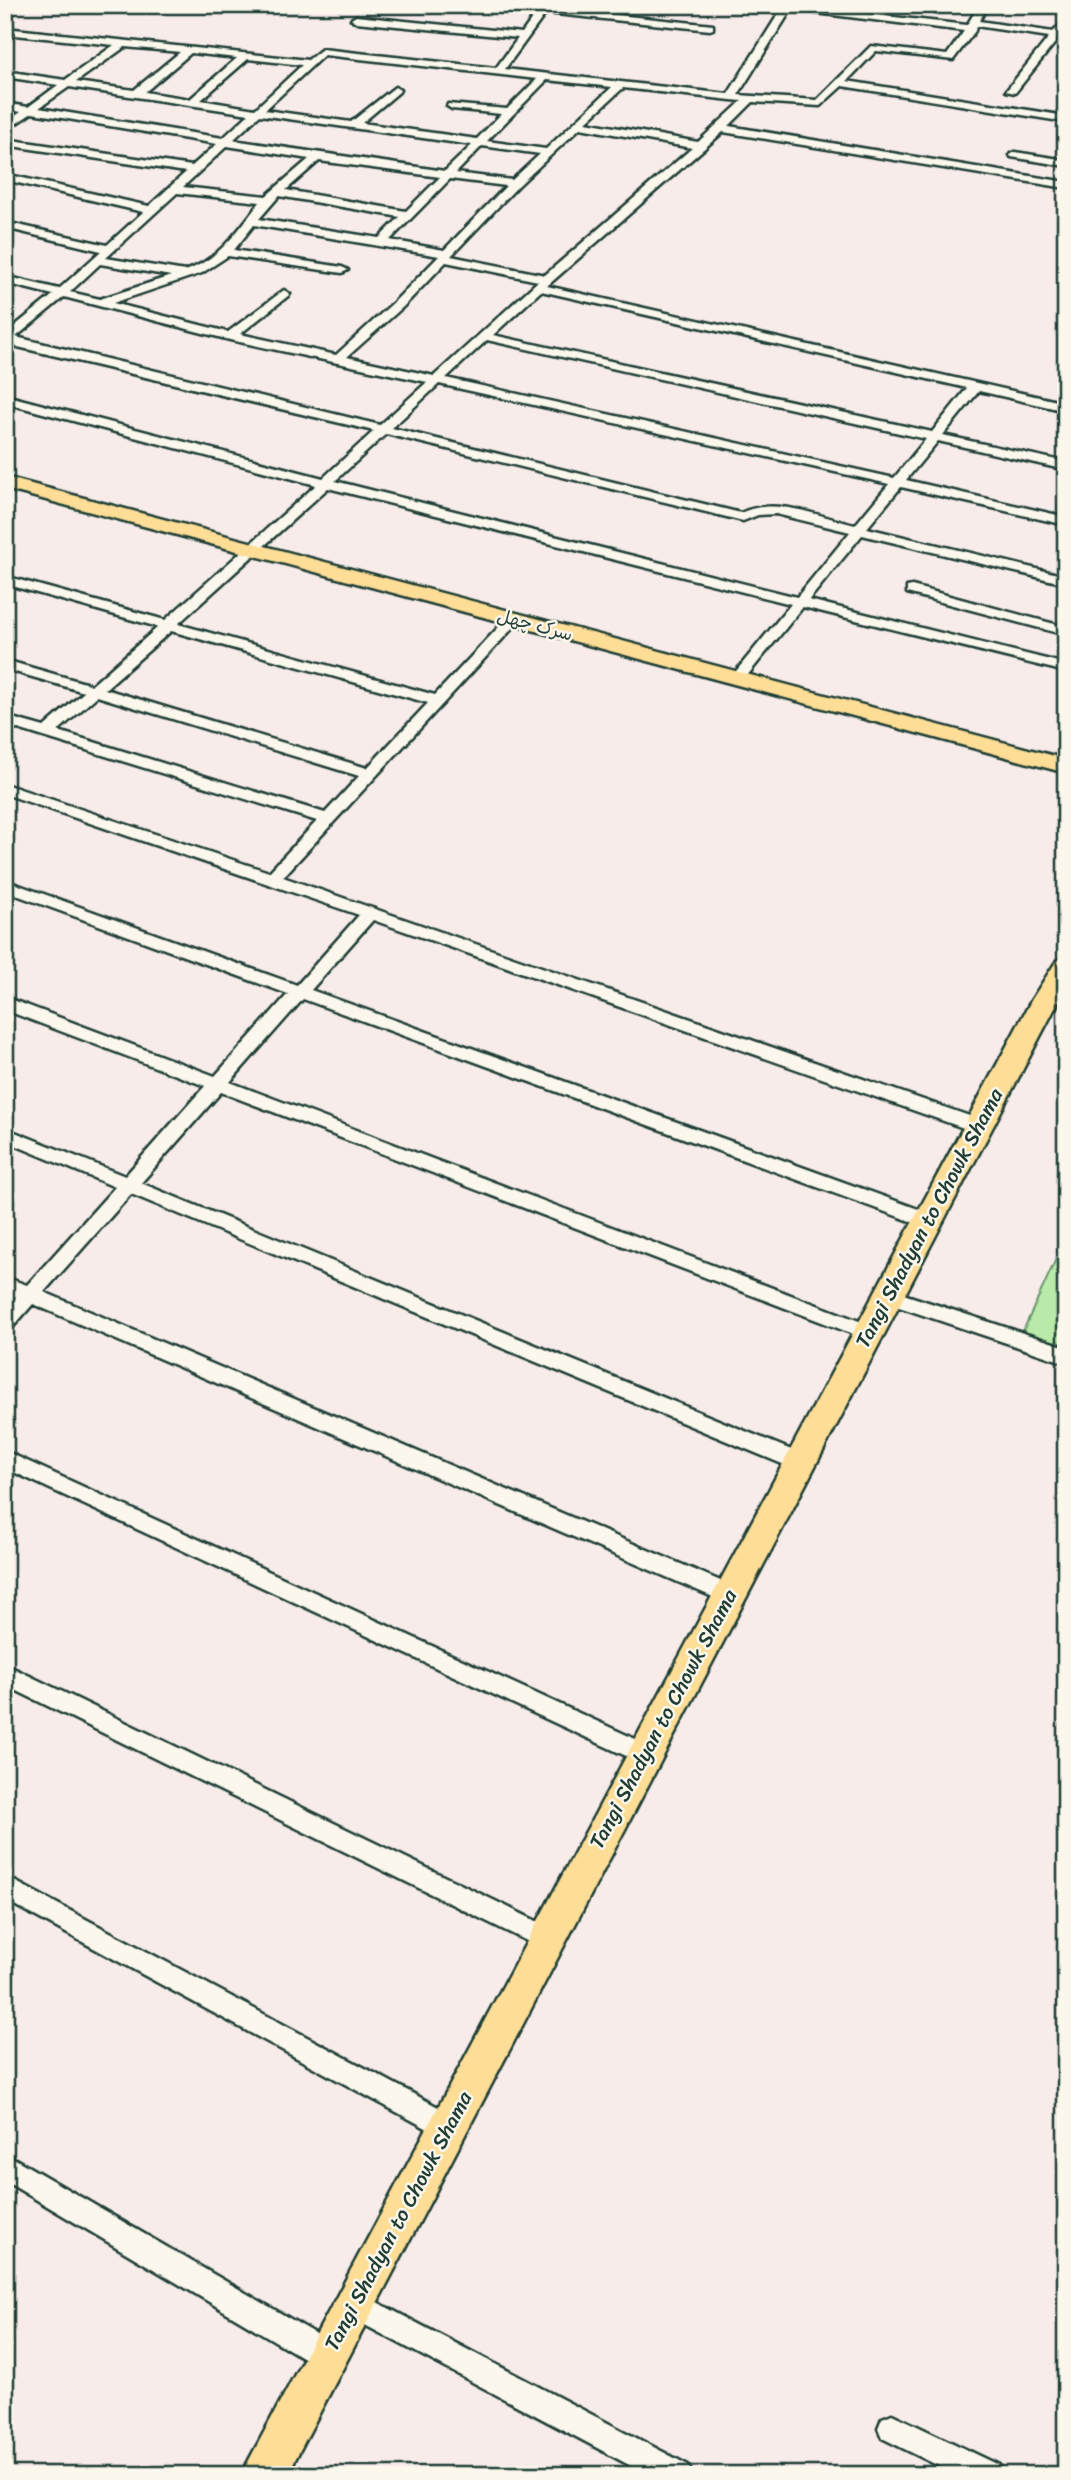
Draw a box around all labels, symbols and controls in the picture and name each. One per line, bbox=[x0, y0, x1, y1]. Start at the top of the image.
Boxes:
street label: سرک چهل bbox=[493, 600, 577, 650]
street label: Tangi Shadyan to Chowk Shama bbox=[844, 1081, 1014, 1355]
street label: Tangi Shadyan to Chowk Shama bbox=[578, 1582, 748, 1856]
street label: Tangi Shadyan to Chowk Shama bbox=[313, 2084, 483, 2358]

